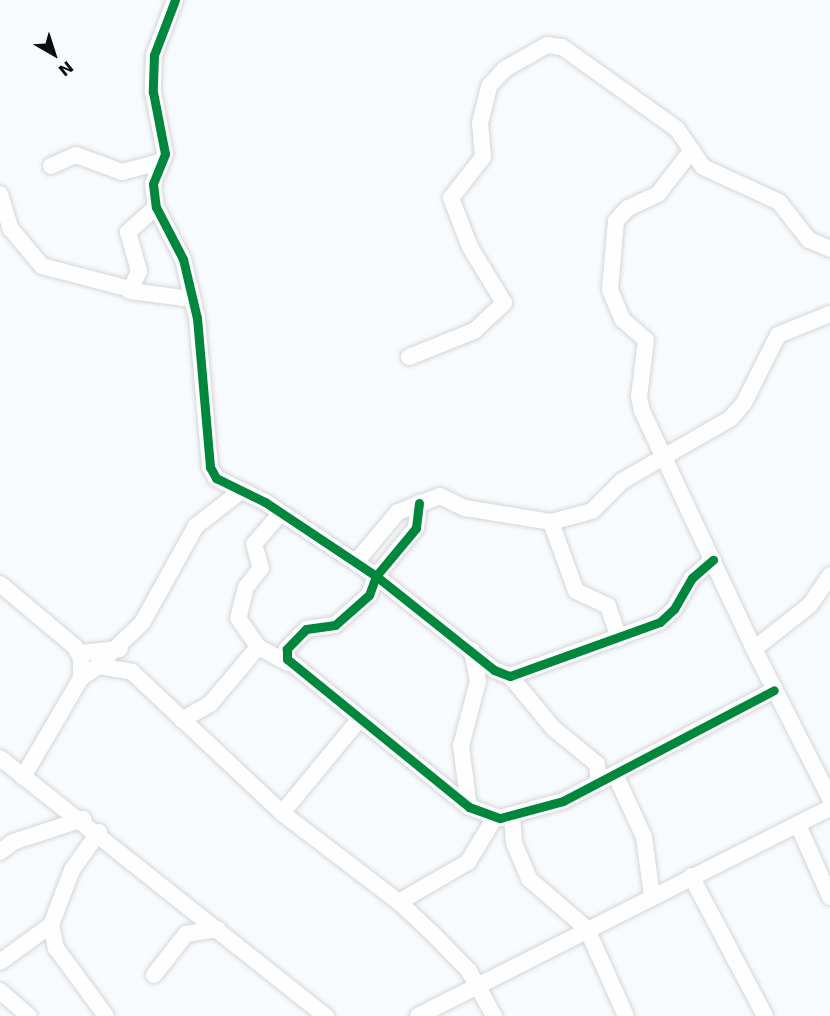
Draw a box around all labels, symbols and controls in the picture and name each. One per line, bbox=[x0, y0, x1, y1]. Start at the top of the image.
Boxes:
north arrow bbox=[24, 24, 84, 84]
text: N bbox=[54, 57, 77, 80]

